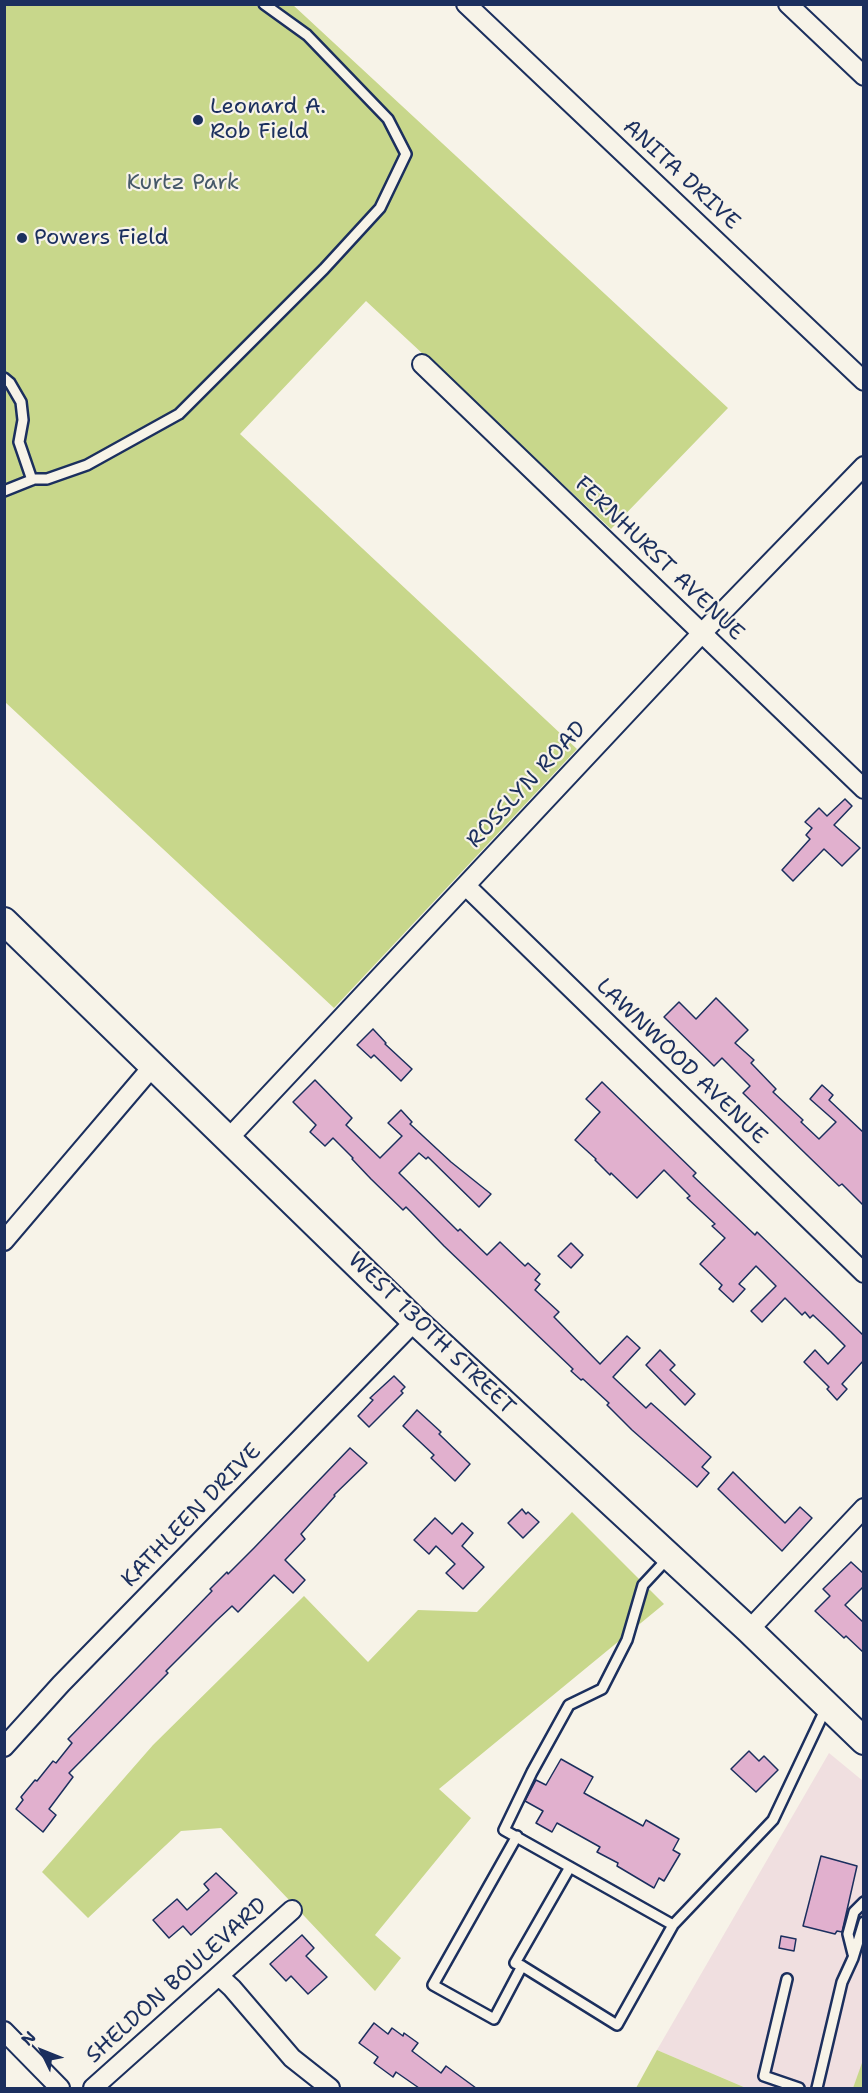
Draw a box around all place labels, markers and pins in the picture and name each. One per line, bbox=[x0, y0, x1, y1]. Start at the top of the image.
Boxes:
place label: Leonard A. Rob Field bbox=[210, 94, 326, 146]
marker: Leonard A. Rob Field bbox=[191, 113, 205, 127]
place label: Powers Field bbox=[34, 225, 168, 251]
marker: Powers Field bbox=[15, 231, 29, 245]

